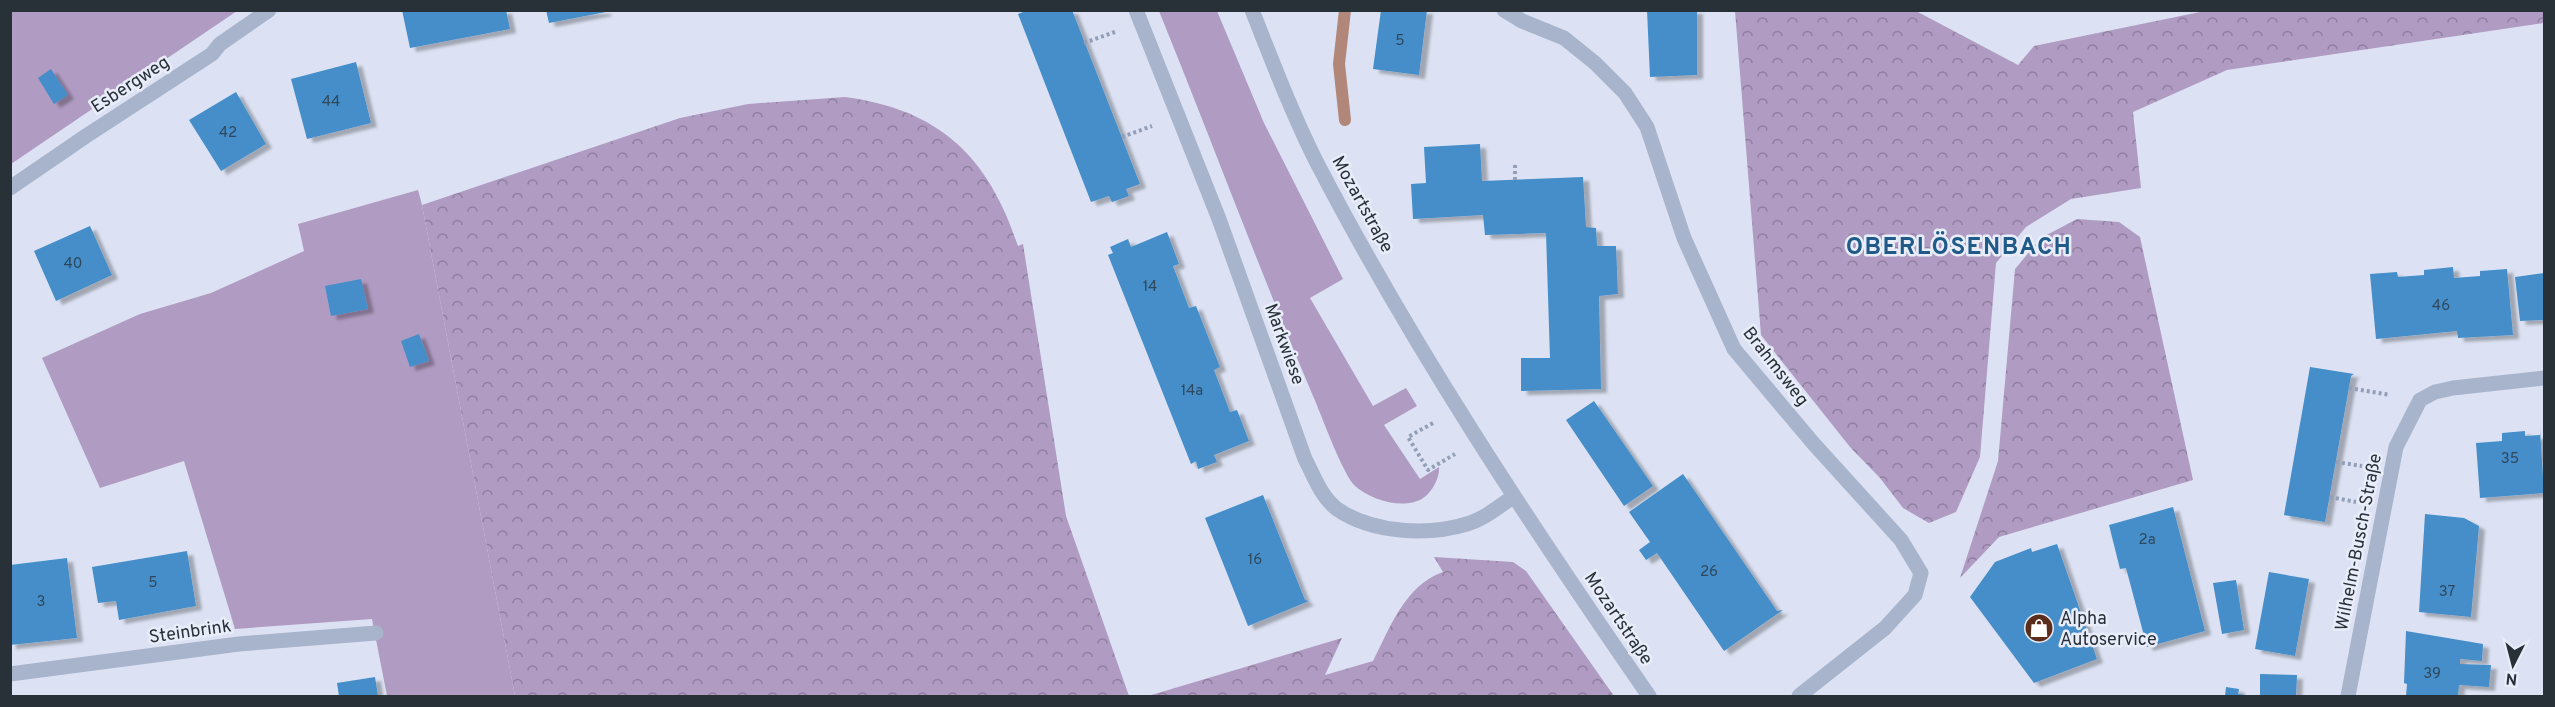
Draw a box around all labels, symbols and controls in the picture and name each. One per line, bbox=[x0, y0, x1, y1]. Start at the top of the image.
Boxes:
house number: 5 bbox=[1395, 32, 1405, 51]
street label: Esbergweg bbox=[87, 51, 174, 119]
house number: 44 bbox=[322, 93, 340, 112]
house number: 42 bbox=[219, 124, 237, 143]
street label: Mozartstraße bbox=[1326, 152, 1398, 257]
district label: OBERLÖSENBACH bbox=[1846, 231, 2072, 263]
house number: 40 bbox=[64, 255, 82, 274]
house number: 14 bbox=[1143, 278, 1157, 297]
house number: 46 bbox=[2432, 297, 2450, 316]
street label: Markwiese bbox=[1258, 301, 1309, 388]
street label: Brahmsweg bbox=[1737, 323, 1813, 411]
house number: 14a bbox=[1181, 382, 1203, 401]
house number: 35 bbox=[2501, 450, 2519, 469]
street label: Wilhelm-Busch-Straße bbox=[2331, 452, 2388, 633]
house number: 2a bbox=[2138, 531, 2156, 550]
house number: 16 bbox=[1248, 551, 1262, 570]
house number: 26 bbox=[1700, 563, 1718, 582]
street label: Mozartstraße bbox=[1578, 568, 1657, 670]
house number: 5 bbox=[148, 574, 158, 593]
house number: 37 bbox=[2439, 583, 2456, 602]
house number: 3 bbox=[36, 593, 46, 612]
place label: Alpha Autoservice bbox=[2060, 608, 2157, 652]
shop icon: Alpha Autoservice bbox=[2023, 612, 2055, 644]
street label: Steinbrink bbox=[148, 615, 233, 650]
north arrow bbox=[2483, 635, 2543, 695]
house number: 39 bbox=[2423, 665, 2441, 684]
text: N bbox=[2505, 667, 2518, 688]

